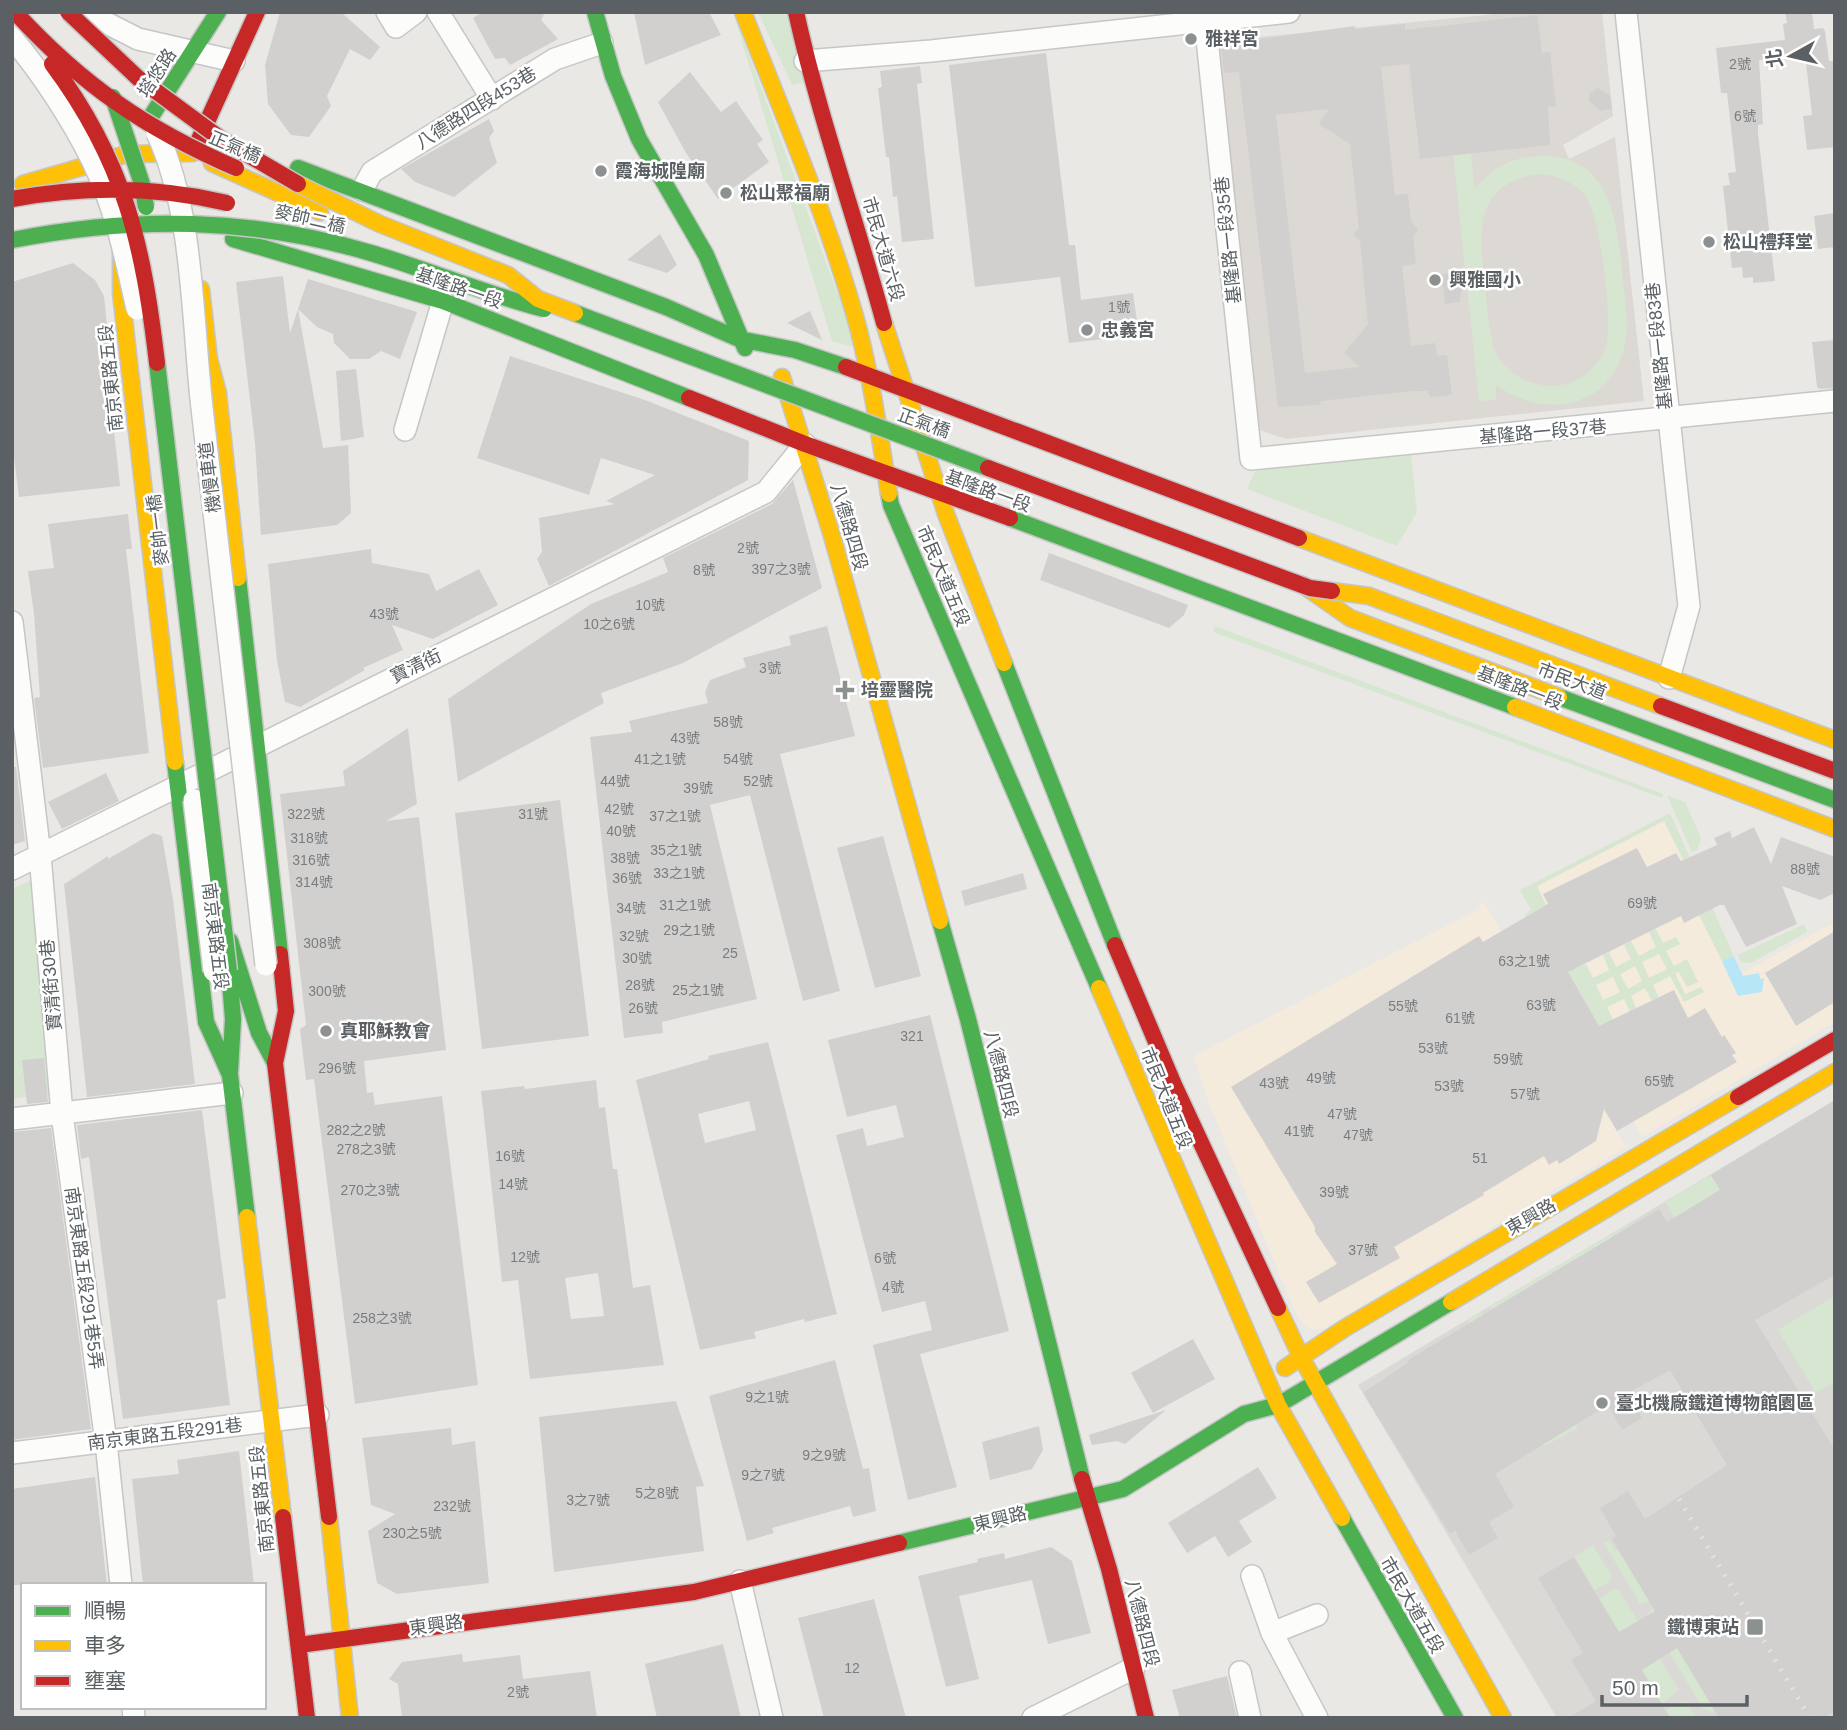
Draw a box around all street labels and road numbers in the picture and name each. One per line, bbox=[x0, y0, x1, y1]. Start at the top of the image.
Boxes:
street label: 塔悠路 bbox=[134, 45, 180, 101]
street label: 八德路四段453巷 bbox=[412, 63, 540, 153]
street label: 正氣橋 bbox=[206, 127, 264, 167]
street label: 基隆路一段35巷 bbox=[1211, 175, 1245, 305]
street label: 市民大道六段 bbox=[859, 194, 907, 304]
street label: 麥帥二橋 bbox=[273, 201, 347, 237]
street label: 基隆路一段 bbox=[413, 264, 505, 312]
street label: 基隆路一段83巷 bbox=[1642, 281, 1676, 411]
street label: 南京東路五段 bbox=[95, 323, 127, 433]
street label: 正氣橋 bbox=[895, 404, 953, 442]
street label: 基隆路一段37巷 bbox=[1478, 416, 1608, 448]
street label: 機慢車道 bbox=[196, 440, 224, 514]
street label: 基隆路一段 bbox=[942, 466, 1034, 516]
street label: 八德路四段 bbox=[827, 481, 871, 573]
street label: 麥帥一橋 bbox=[144, 493, 172, 567]
street label: 市民大道五段 bbox=[913, 522, 973, 630]
street label: 寶清街 bbox=[387, 645, 445, 687]
street label: 市民大道 bbox=[1535, 659, 1609, 703]
street label: 基隆路一段 bbox=[1474, 663, 1566, 713]
street label: 南京東路五段 bbox=[198, 881, 232, 991]
street label: 寶清街30巷 bbox=[37, 938, 65, 1032]
street label: 八德路四段 bbox=[980, 1028, 1022, 1120]
street label: 市民大道五段 bbox=[1136, 1044, 1196, 1152]
street label: 南京東路五段291巷5弄 bbox=[61, 1185, 107, 1371]
street label: 東興路 bbox=[1503, 1195, 1559, 1239]
street label: 南京東路五段291巷 bbox=[86, 1415, 244, 1453]
street label: 南京東路五段 bbox=[246, 1444, 278, 1554]
street label: 東興路 bbox=[971, 1503, 1029, 1535]
street label: 市民大道五段 bbox=[1376, 1553, 1448, 1657]
street label: 八德路四段 bbox=[1121, 1577, 1163, 1669]
street label: 東興路 bbox=[408, 1611, 464, 1639]

